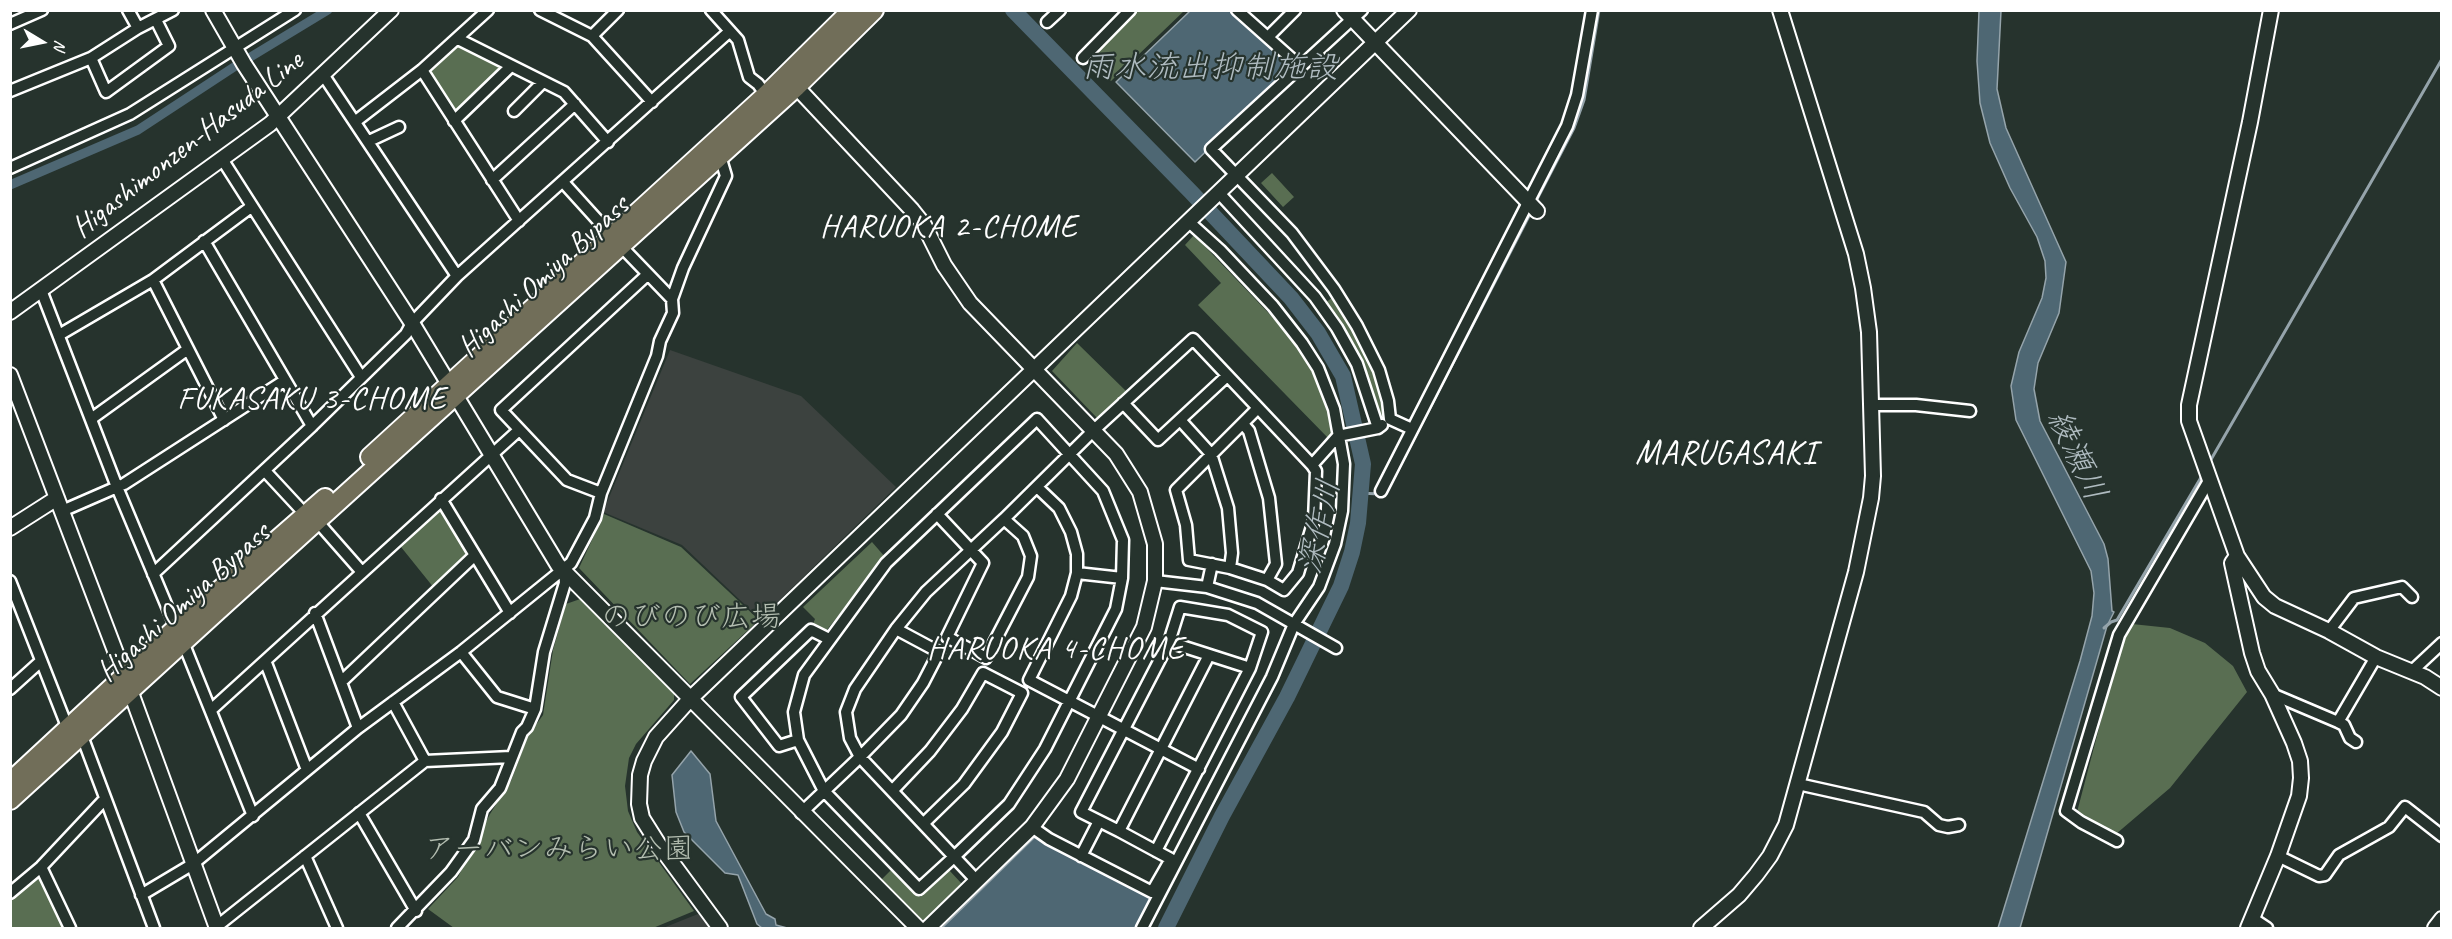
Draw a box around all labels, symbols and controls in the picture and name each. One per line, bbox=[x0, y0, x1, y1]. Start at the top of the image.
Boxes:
north arrow bbox=[12, 12, 72, 72]
text: N bbox=[49, 39, 70, 52]
street label: Higashimonzen-Hasuda Line bbox=[65, 44, 311, 246]
water label: 雨水流出抑制施設 bbox=[1082, 50, 1338, 88]
street label: Higashi Omiya Bypass bbox=[451, 189, 637, 365]
district label: HARUOKA 2-CHOME bbox=[821, 209, 1077, 247]
district label: FUKASAKU 3-CHOME bbox=[178, 381, 446, 419]
water label: 綾瀬川 bbox=[2038, 404, 2114, 508]
district label: MARUGASAKI bbox=[1635, 434, 1817, 474]
water label: 深作川 bbox=[1292, 476, 1350, 578]
street label: Higashi Omiya Bypass bbox=[90, 516, 278, 690]
park label: のびのび広場 bbox=[601, 600, 781, 636]
district label: HARUOKA 4-CHOME bbox=[928, 631, 1184, 669]
park label: アーバンみらい公園 bbox=[425, 832, 693, 868]

